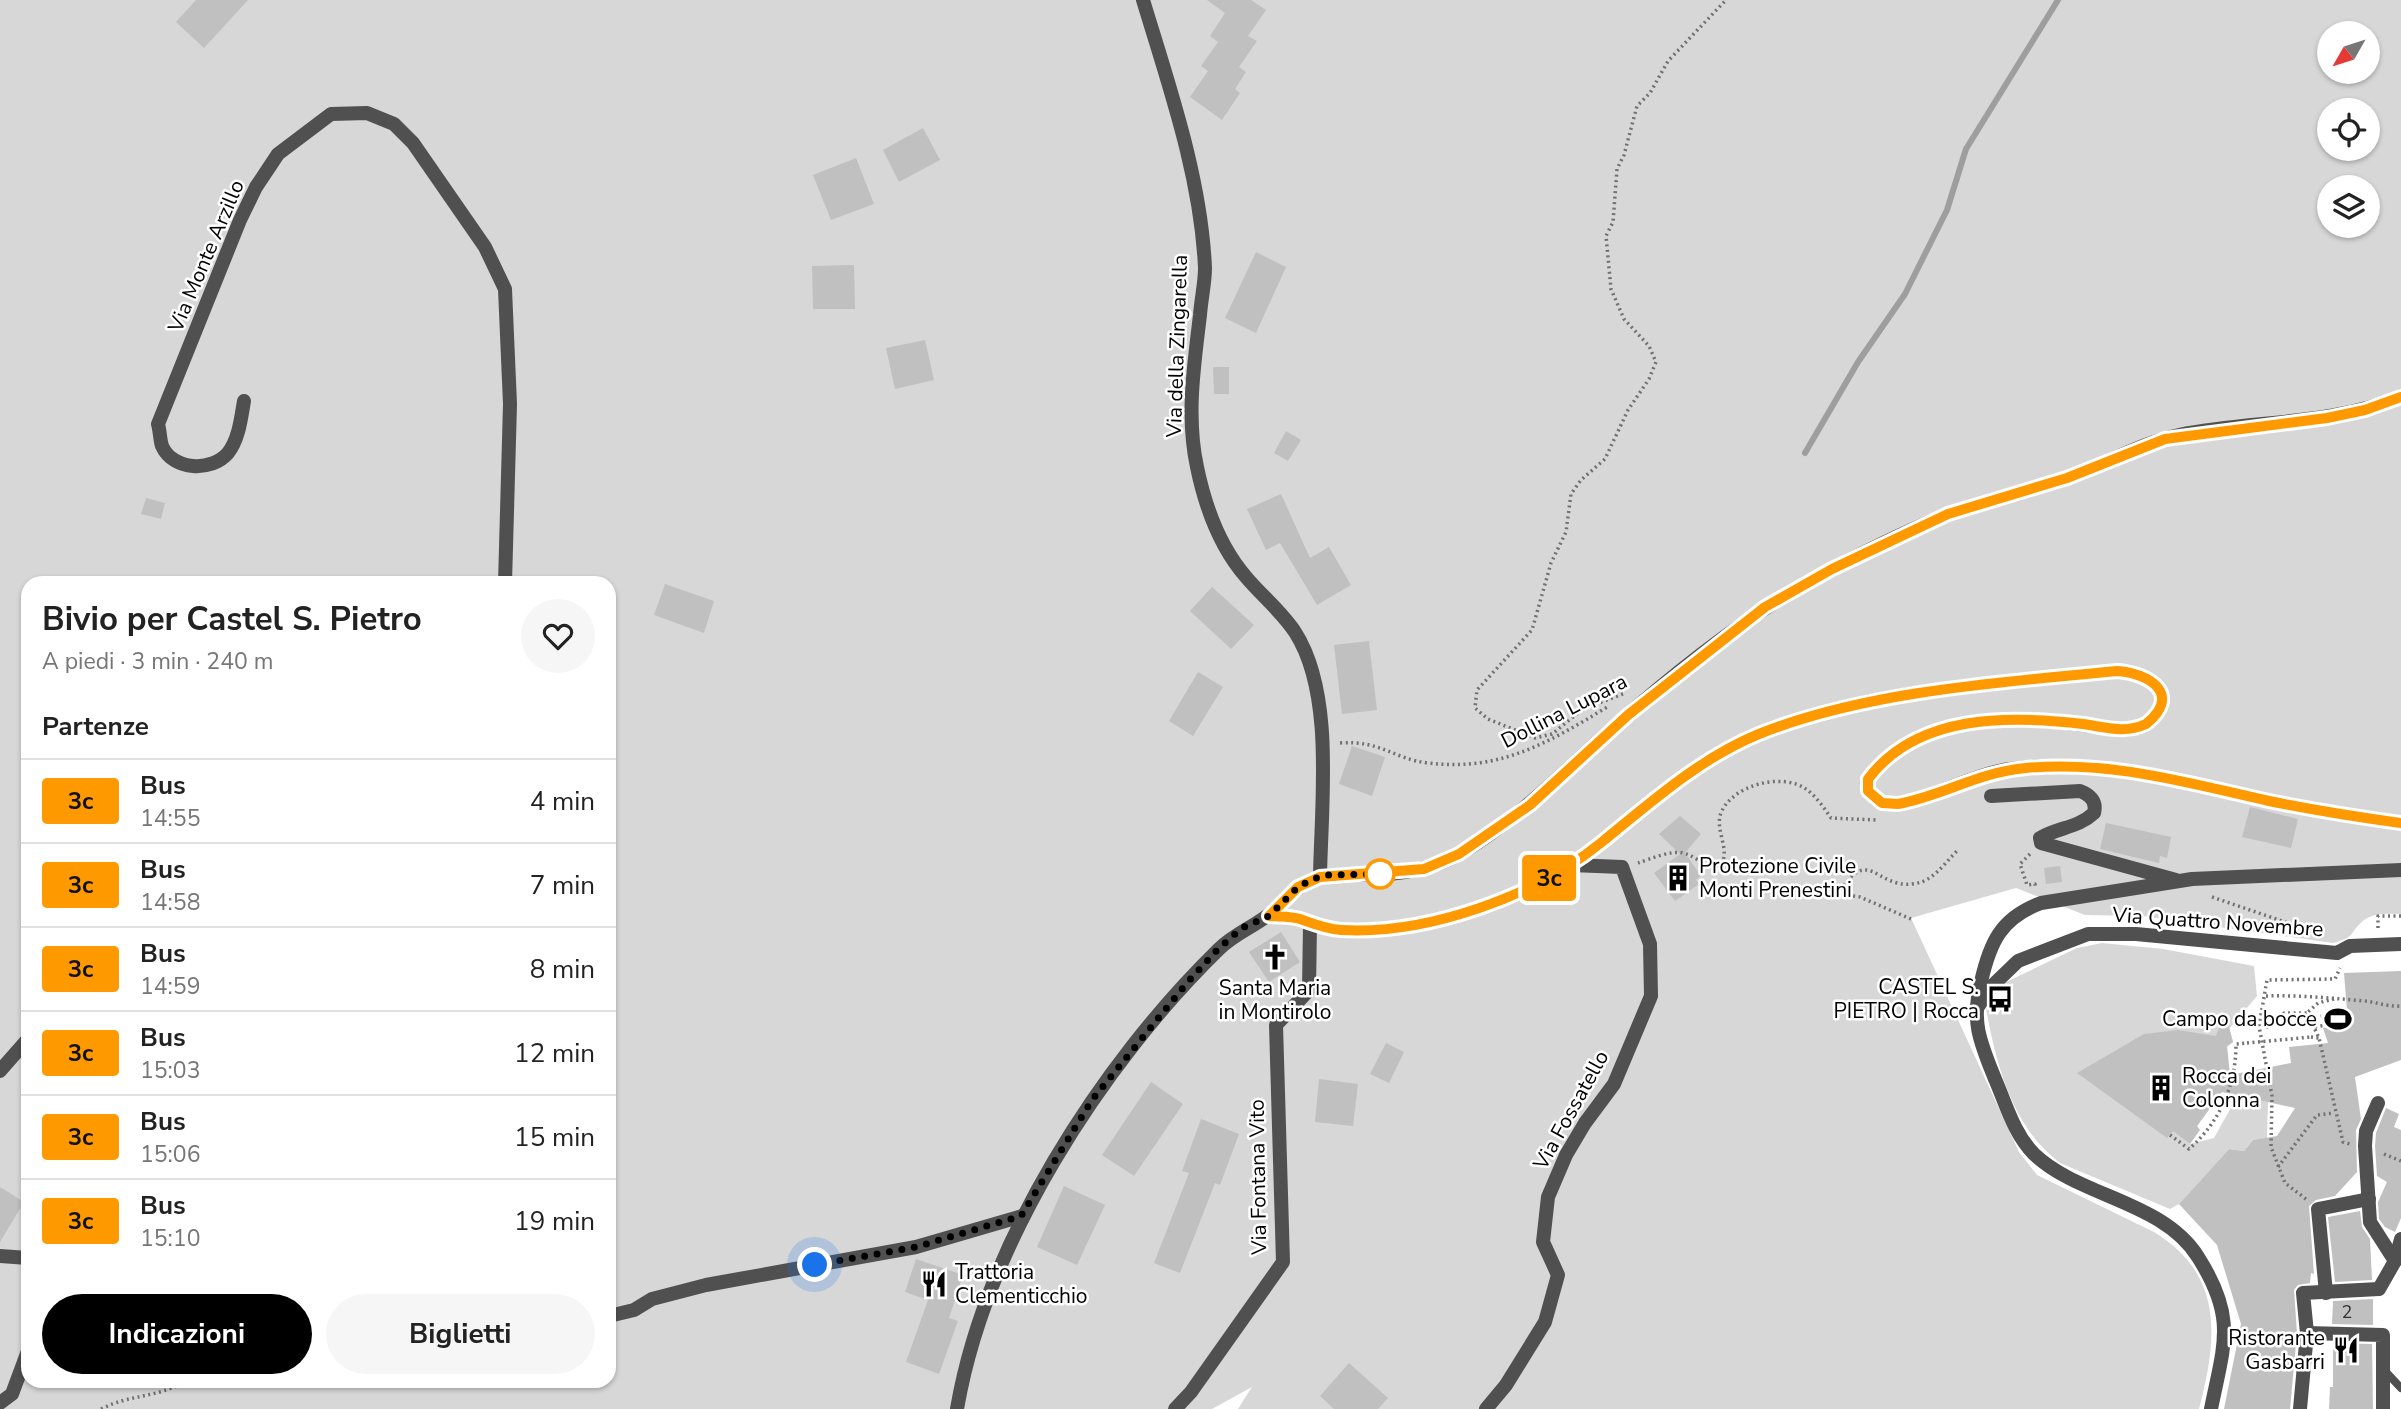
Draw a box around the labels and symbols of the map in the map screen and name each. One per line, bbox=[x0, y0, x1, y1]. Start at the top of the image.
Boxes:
north arrow bbox=[2317, 21, 2380, 84]
street label: Via Monte Arzillo bbox=[161, 176, 251, 337]
street label: Via della Zingarella bbox=[1160, 254, 1194, 439]
street label: Dollina Lupara bbox=[1496, 667, 1632, 755]
place label: Protezione Civile Monti Prenestini bbox=[1699, 852, 1856, 904]
line badge: 3c bbox=[1518, 855, 1580, 901]
unlabelled marker bbox=[1365, 859, 1395, 889]
building icon: Protezione Civile Monti Prenestini bbox=[1663, 863, 1693, 893]
street label: Via Quattro Novembre bbox=[2111, 901, 2324, 943]
church icon: Santa Maria in Montirolo bbox=[1260, 942, 1290, 972]
place label: CASTEL S. PIETRO | Rocca bbox=[1834, 973, 1979, 1025]
place label: Santa Maria in Montirolo bbox=[1219, 974, 1331, 1026]
bus stop icon: CASTEL S. PIETRO | Rocca bbox=[1985, 984, 2015, 1014]
sports icon: Campo da bocce bbox=[2323, 1004, 2353, 1034]
place label: Campo da bocce bbox=[2162, 1005, 2317, 1033]
street label: Via Fossatello bbox=[1526, 1045, 1615, 1176]
place label: Rocca dei Colonna bbox=[2182, 1062, 2271, 1114]
building icon: Rocca dei Colonna bbox=[2146, 1073, 2176, 1103]
street label: Via Fontana Vito bbox=[1243, 1099, 1273, 1256]
your location bbox=[797, 1247, 832, 1282]
place label: Trattoria Clementicchio bbox=[955, 1258, 1087, 1310]
restaurant icon: Trattoria Clementicchio bbox=[919, 1269, 949, 1299]
house number: 2 bbox=[2342, 1300, 2352, 1324]
place label: Ristorante Gasbarri bbox=[2228, 1324, 2325, 1376]
restaurant icon: Ristorante Gasbarri bbox=[2331, 1335, 2361, 1365]

